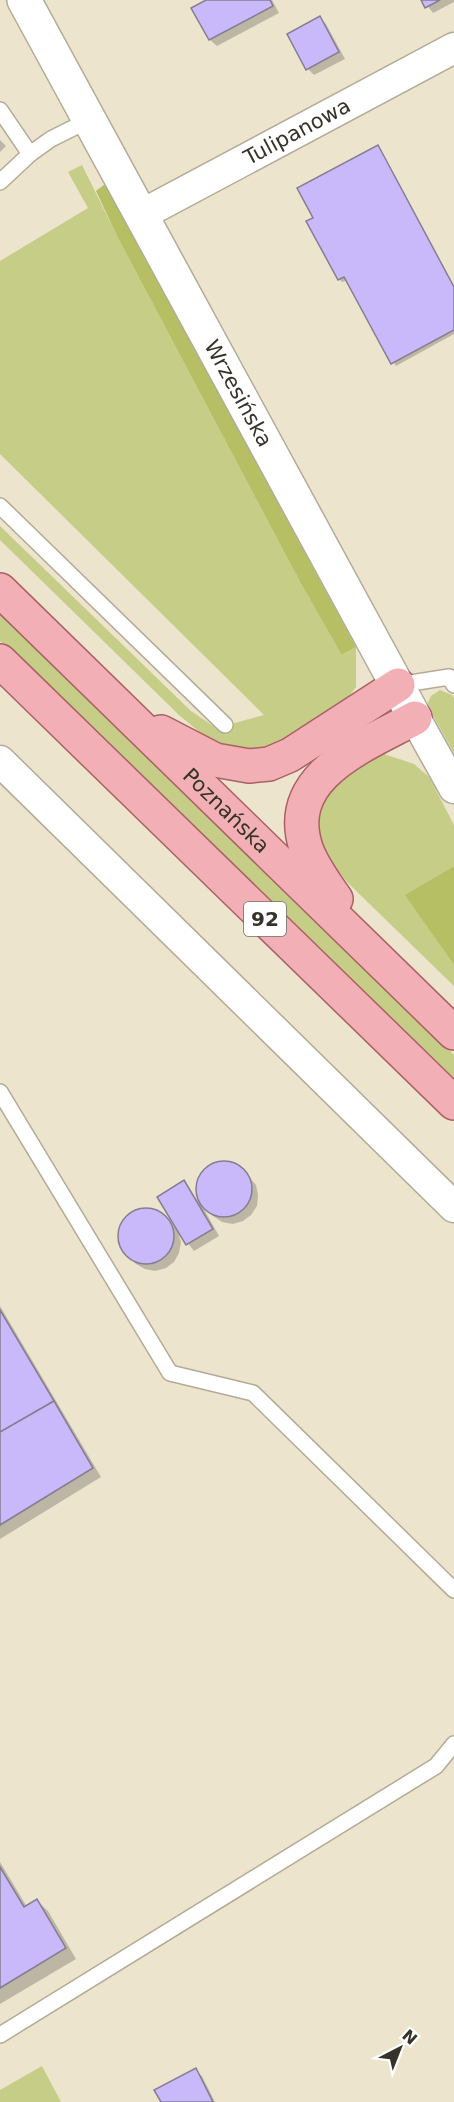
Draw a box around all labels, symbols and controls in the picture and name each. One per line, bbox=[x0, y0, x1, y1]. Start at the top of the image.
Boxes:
street label: Tulipanowa bbox=[239, 94, 354, 170]
street label: Wrzesińska bbox=[199, 336, 277, 451]
street label: Poznańska bbox=[178, 763, 274, 858]
road number: 92 bbox=[244, 902, 286, 936]
north arrow bbox=[370, 2018, 430, 2078]
text: N bbox=[398, 2026, 421, 2049]

